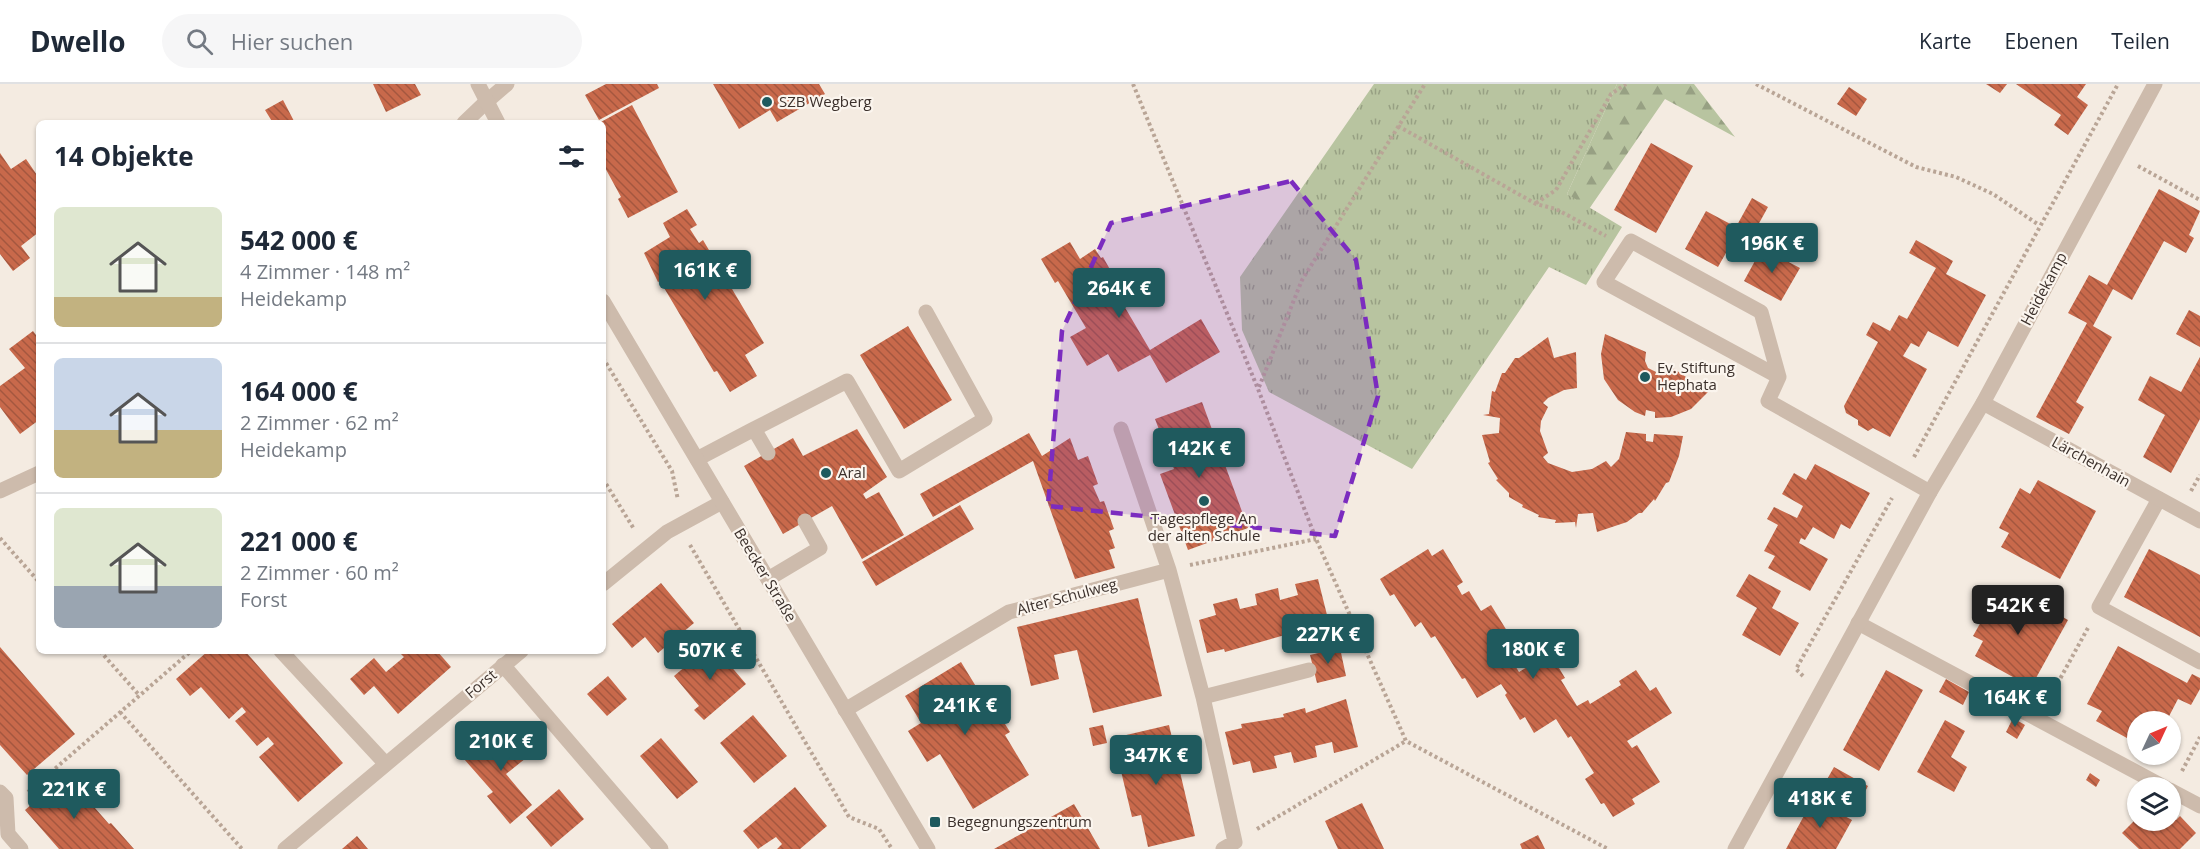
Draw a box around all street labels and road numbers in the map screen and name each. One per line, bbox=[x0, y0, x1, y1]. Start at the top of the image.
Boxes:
street label: Heidekamp bbox=[2015, 248, 2071, 329]
street label: Lärchenhain bbox=[2049, 431, 2134, 491]
street label: Beecker Straße bbox=[730, 524, 802, 625]
street label: Alter Schulweg bbox=[1014, 573, 1119, 619]
street label: Forst bbox=[460, 664, 500, 702]

